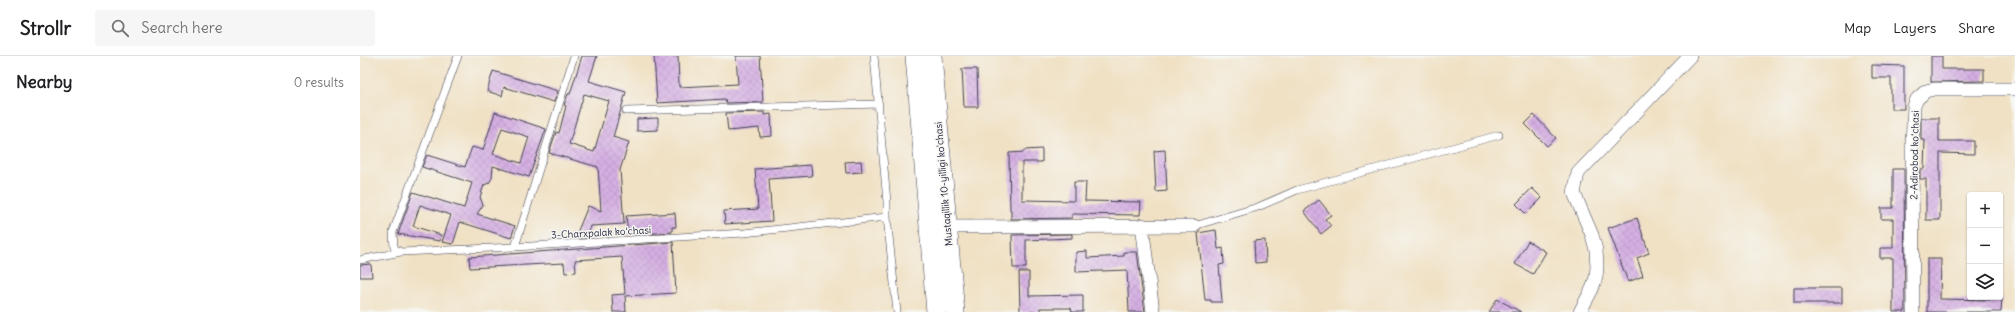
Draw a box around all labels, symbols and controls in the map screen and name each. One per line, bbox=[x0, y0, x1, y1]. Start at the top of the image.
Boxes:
search box bbox=[95, 10, 375, 46]
text: Strollr bbox=[20, 16, 71, 40]
icon: search bbox=[109, 17, 131, 39]
text: Search here bbox=[141, 18, 223, 37]
text: Map bbox=[1844, 19, 1871, 37]
text: Layers bbox=[1893, 19, 1936, 37]
text: Share bbox=[1958, 19, 1995, 37]
text: Nearby bbox=[16, 71, 72, 93]
text: 0 results bbox=[294, 74, 344, 91]
street label: 2-Adirobod koʻchasi bbox=[1907, 110, 1922, 200]
street label: Mustaqillik 10-yilligi ko'chasi bbox=[932, 121, 955, 247]
map controls bbox=[1967, 192, 2003, 300]
button: + bbox=[1967, 192, 2003, 228]
street label: 3-Charxpalak koʻchasi bbox=[551, 223, 651, 242]
button: − bbox=[1967, 228, 2003, 264]
button: layers bbox=[1967, 264, 2003, 300]

